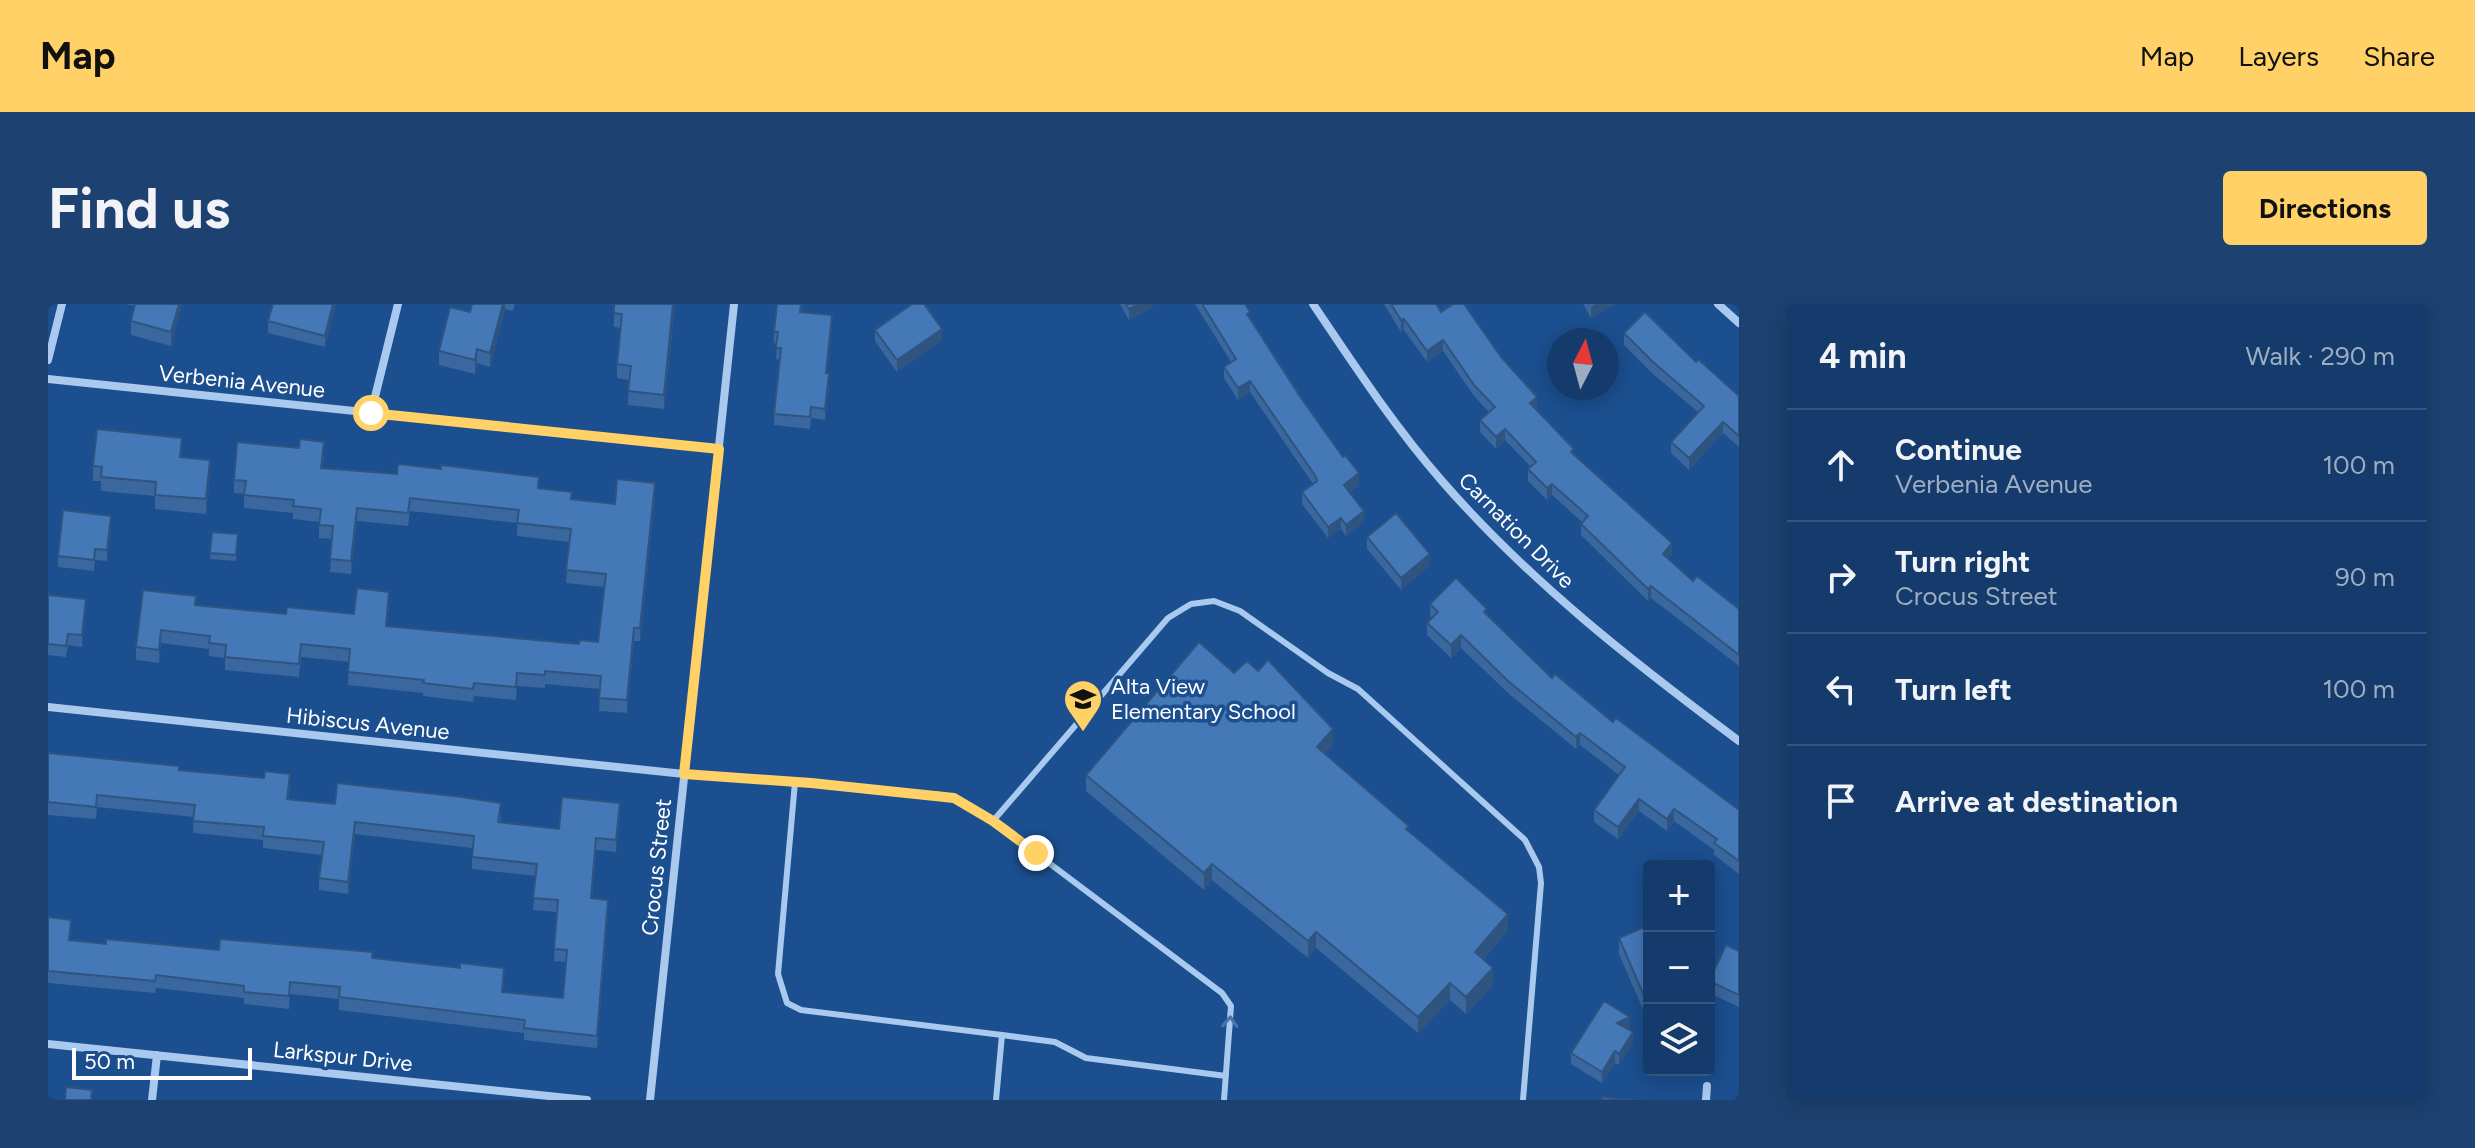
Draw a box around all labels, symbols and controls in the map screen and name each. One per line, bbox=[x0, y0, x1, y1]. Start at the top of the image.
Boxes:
text: Map bbox=[40, 33, 116, 79]
text: Map bbox=[2140, 39, 2194, 73]
text: Layers bbox=[2238, 39, 2319, 73]
text: Share bbox=[2363, 39, 2435, 73]
button: Directions bbox=[2223, 171, 2427, 245]
text: Find us bbox=[48, 175, 230, 242]
north arrow bbox=[1547, 328, 1619, 400]
text: 4 min bbox=[1819, 336, 1906, 377]
text: Walk · 290 m bbox=[2246, 340, 2395, 372]
street label: Verbenia Avenue bbox=[157, 359, 326, 404]
route start bbox=[353, 395, 389, 431]
text: Continue bbox=[1895, 431, 2022, 468]
icon: ahead bbox=[1819, 443, 1863, 487]
text: 100 m bbox=[2322, 449, 2395, 481]
street label: Carnation Drive bbox=[1453, 467, 1580, 594]
text: Verbenia Avenue bbox=[1895, 468, 2093, 500]
text: Turn right bbox=[1895, 543, 2030, 580]
icon: right bbox=[1819, 555, 1863, 599]
text: 90 m bbox=[2335, 561, 2395, 593]
text: Crocus Street bbox=[1895, 580, 2058, 612]
icon: left bbox=[1819, 667, 1863, 711]
text: Turn left bbox=[1895, 671, 2012, 708]
place label: Alta View Elementary School bbox=[1111, 673, 1296, 725]
text: 100 m bbox=[2322, 673, 2395, 705]
school or university icon: Alta View Elementary School bbox=[1062, 678, 1104, 733]
street label: Hibiscus Avenue bbox=[285, 701, 451, 746]
icon: arrive bbox=[1819, 779, 1863, 823]
text: Arrive at destination bbox=[1895, 783, 2178, 820]
street label: Crocus Street bbox=[636, 797, 677, 937]
route end bbox=[1018, 835, 1054, 871]
map controls bbox=[1643, 860, 1715, 1076]
button: + bbox=[1643, 860, 1715, 932]
button: − bbox=[1643, 932, 1715, 1004]
button: layers bbox=[1643, 1004, 1715, 1076]
one-way arrow bbox=[1222, 1015, 1239, 1028]
street label: Larkspur Drive bbox=[272, 1036, 414, 1077]
scale bar bbox=[72, 1044, 252, 1080]
text: 50 m bbox=[84, 1048, 135, 1075]

